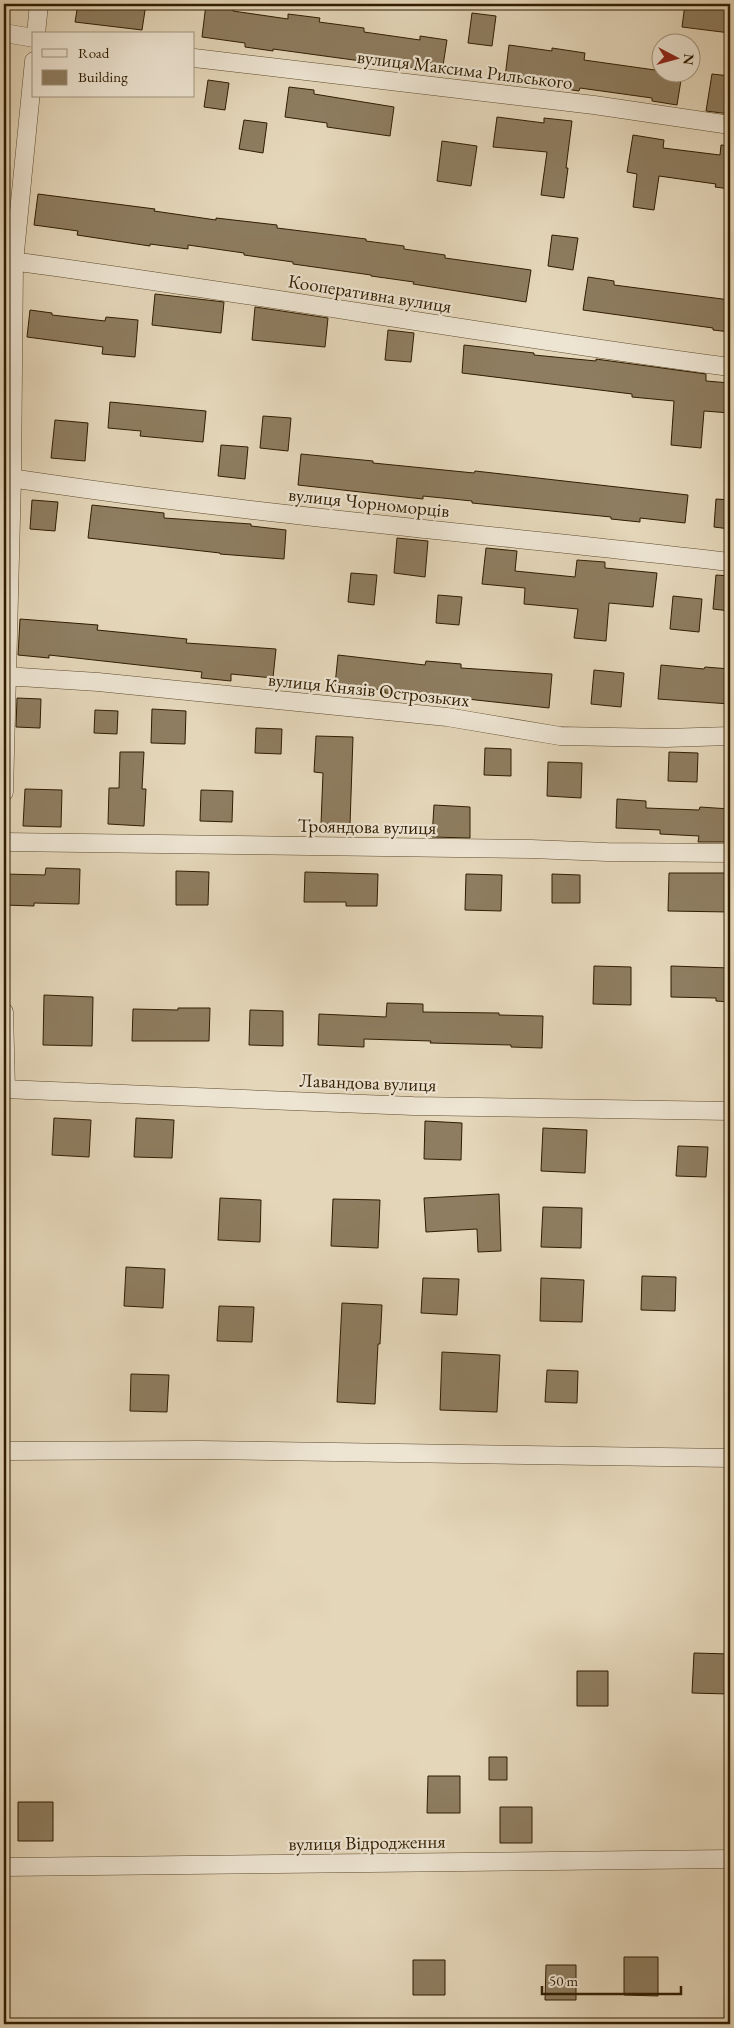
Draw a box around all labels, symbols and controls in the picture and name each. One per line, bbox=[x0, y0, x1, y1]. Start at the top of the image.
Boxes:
legend bbox=[32, 32, 195, 98]
north arrow bbox=[652, 32, 702, 82]
text: Road bbox=[78, 43, 110, 62]
street label: вулиця Максима Рильського bbox=[356, 44, 574, 95]
text: N bbox=[679, 53, 698, 67]
text: Building bbox=[78, 67, 128, 86]
street label: Кооперативна вулиця bbox=[286, 268, 454, 319]
street label: вулиця Чорноморців bbox=[287, 482, 451, 523]
street label: вулиця Князів Острозьких bbox=[267, 666, 472, 713]
street label: Трояндова вулиця bbox=[297, 813, 437, 840]
street label: Лавандова вулиця bbox=[299, 1068, 437, 1097]
street label: вулиця Відродження bbox=[288, 1829, 446, 1856]
scale bar bbox=[542, 1963, 680, 1995]
text: 50 m bbox=[549, 1971, 578, 1990]

